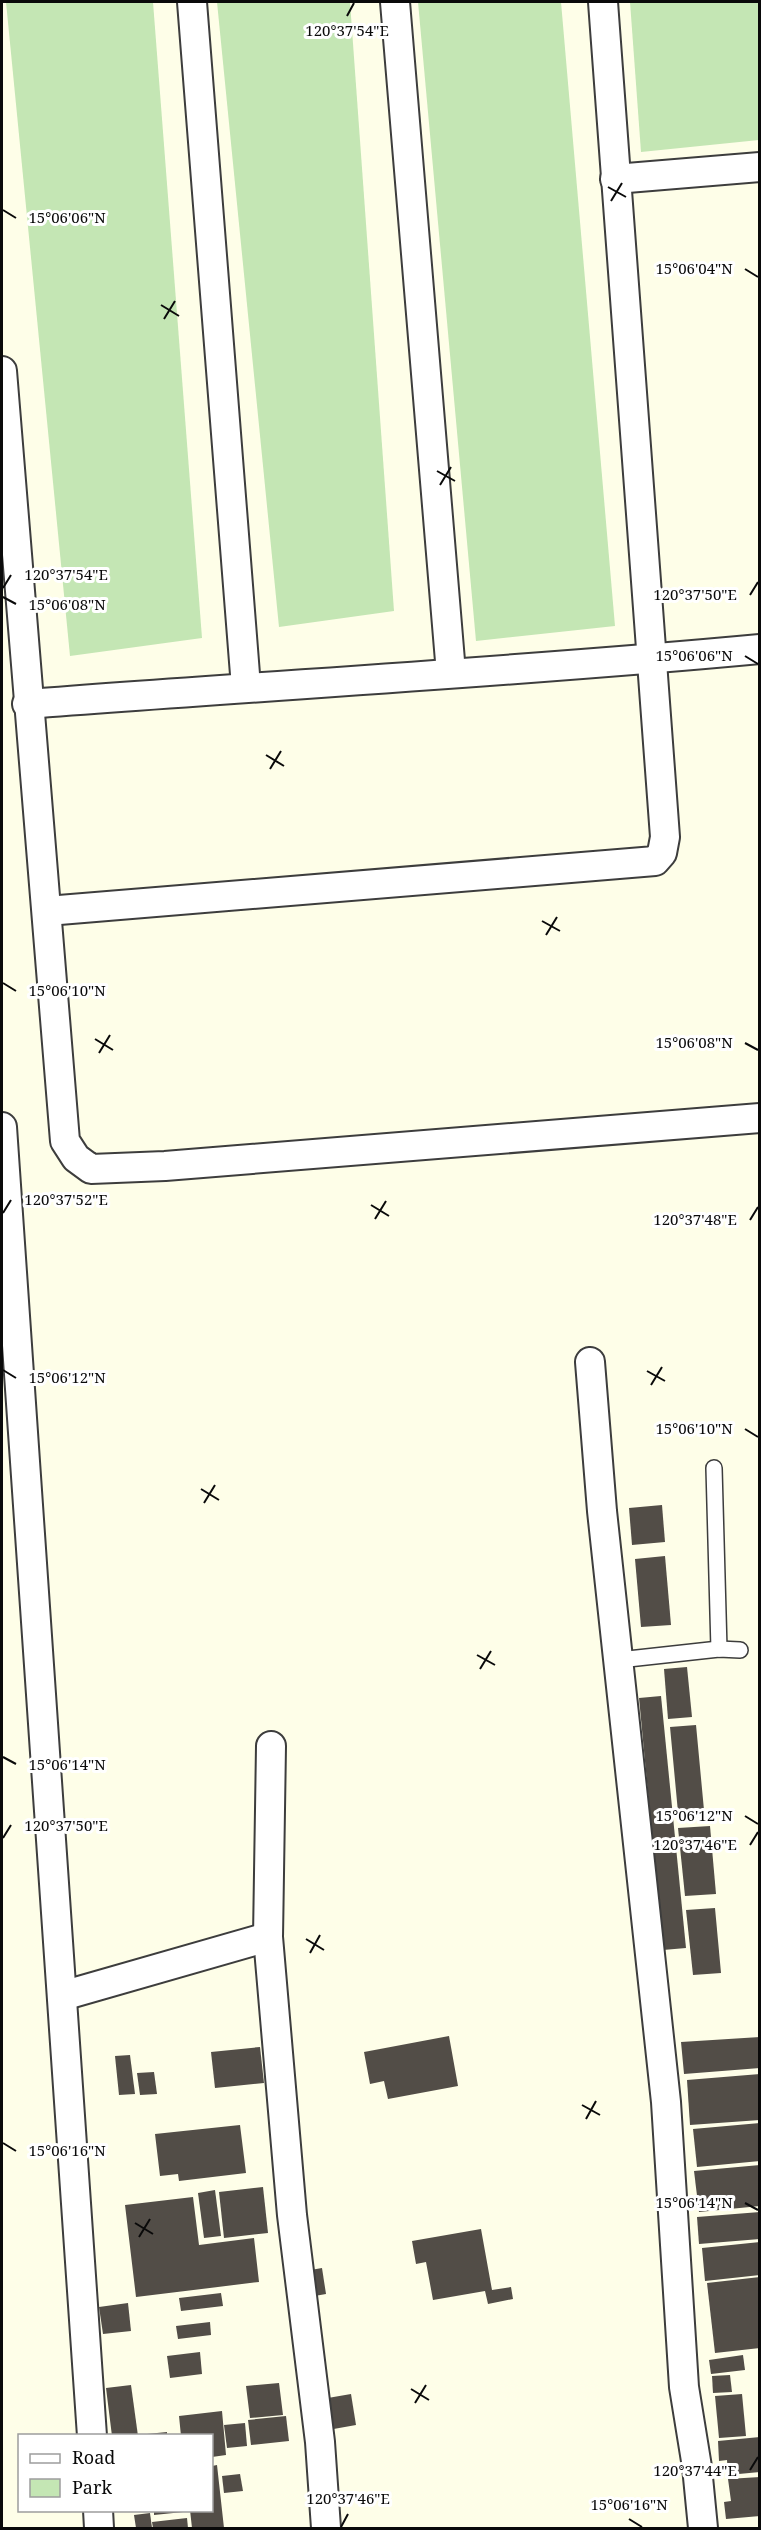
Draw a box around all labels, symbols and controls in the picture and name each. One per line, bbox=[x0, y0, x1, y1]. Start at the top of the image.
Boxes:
text: 120°37'54"E bbox=[305, 20, 389, 40]
text: 15°06'06"N bbox=[28, 207, 106, 227]
text: 15°06'04"N bbox=[655, 258, 733, 278]
text: 120°37'54"E bbox=[24, 564, 108, 584]
text: 120°37'50"E bbox=[653, 584, 737, 604]
text: 15°06'08"N bbox=[28, 594, 106, 614]
text: 15°06'06"N bbox=[655, 645, 733, 665]
text: 15°06'10"N bbox=[28, 980, 106, 1000]
text: 15°06'08"N bbox=[655, 1032, 733, 1052]
text: 120°37'52"E bbox=[24, 1189, 108, 1209]
text: 120°37'48"E bbox=[653, 1209, 737, 1229]
text: 15°06'12"N bbox=[28, 1367, 106, 1387]
text: 15°06'10"N bbox=[655, 1418, 733, 1438]
text: 15°06'14"N bbox=[28, 1754, 106, 1774]
text: 15°06'12"N bbox=[655, 1805, 733, 1825]
text: 120°37'50"E bbox=[24, 1815, 108, 1835]
text: 120°37'46"E bbox=[653, 1834, 737, 1854]
text: 15°06'16"N bbox=[28, 2140, 106, 2160]
text: 15°06'14"N bbox=[655, 2192, 733, 2212]
legend bbox=[18, 2434, 213, 2512]
text: Road bbox=[72, 2445, 115, 2469]
text: 120°37'44"E bbox=[653, 2460, 737, 2480]
text: Park bbox=[72, 2475, 112, 2499]
text: 120°37'46"E bbox=[306, 2488, 390, 2508]
text: 15°06'16"N bbox=[590, 2494, 668, 2514]

